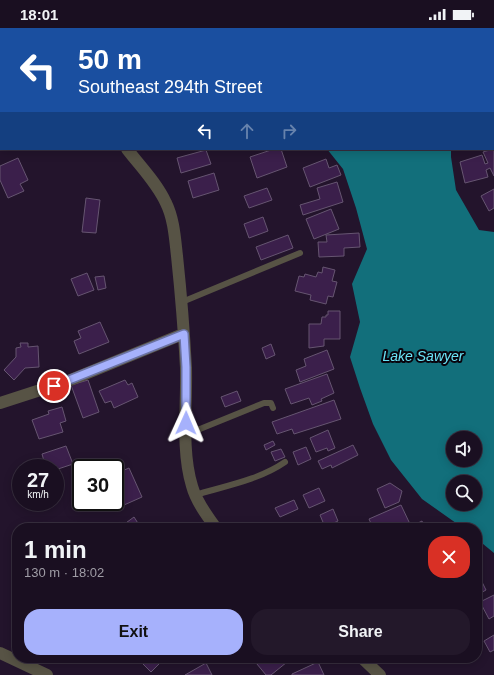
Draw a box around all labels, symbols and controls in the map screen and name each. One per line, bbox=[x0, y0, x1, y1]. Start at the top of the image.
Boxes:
text: 18:01 bbox=[20, 6, 58, 23]
icon: left bbox=[12, 44, 64, 96]
text: 50 m bbox=[78, 44, 142, 75]
text: Southeast 294th Street bbox=[78, 77, 262, 97]
icon: left bbox=[194, 120, 216, 142]
icon: ahead bbox=[236, 120, 258, 142]
icon: right bbox=[278, 120, 300, 142]
water label: Lake Sawyer bbox=[383, 348, 465, 364]
pin bbox=[37, 369, 71, 403]
icon: arrive bbox=[43, 375, 65, 397]
position arrow bbox=[165, 402, 207, 444]
map controls bbox=[446, 431, 482, 511]
button: sound bbox=[446, 431, 482, 467]
speed limit sign: 30 bbox=[72, 459, 124, 511]
text: 27 bbox=[27, 469, 49, 491]
button: search bbox=[446, 475, 482, 511]
text: km/h bbox=[27, 489, 49, 500]
text: 1 min bbox=[24, 536, 87, 563]
button: close bbox=[428, 536, 470, 578]
text: 130 m · 18:02 bbox=[24, 565, 104, 580]
button: Exit bbox=[24, 609, 243, 655]
button: Share bbox=[251, 609, 470, 655]

